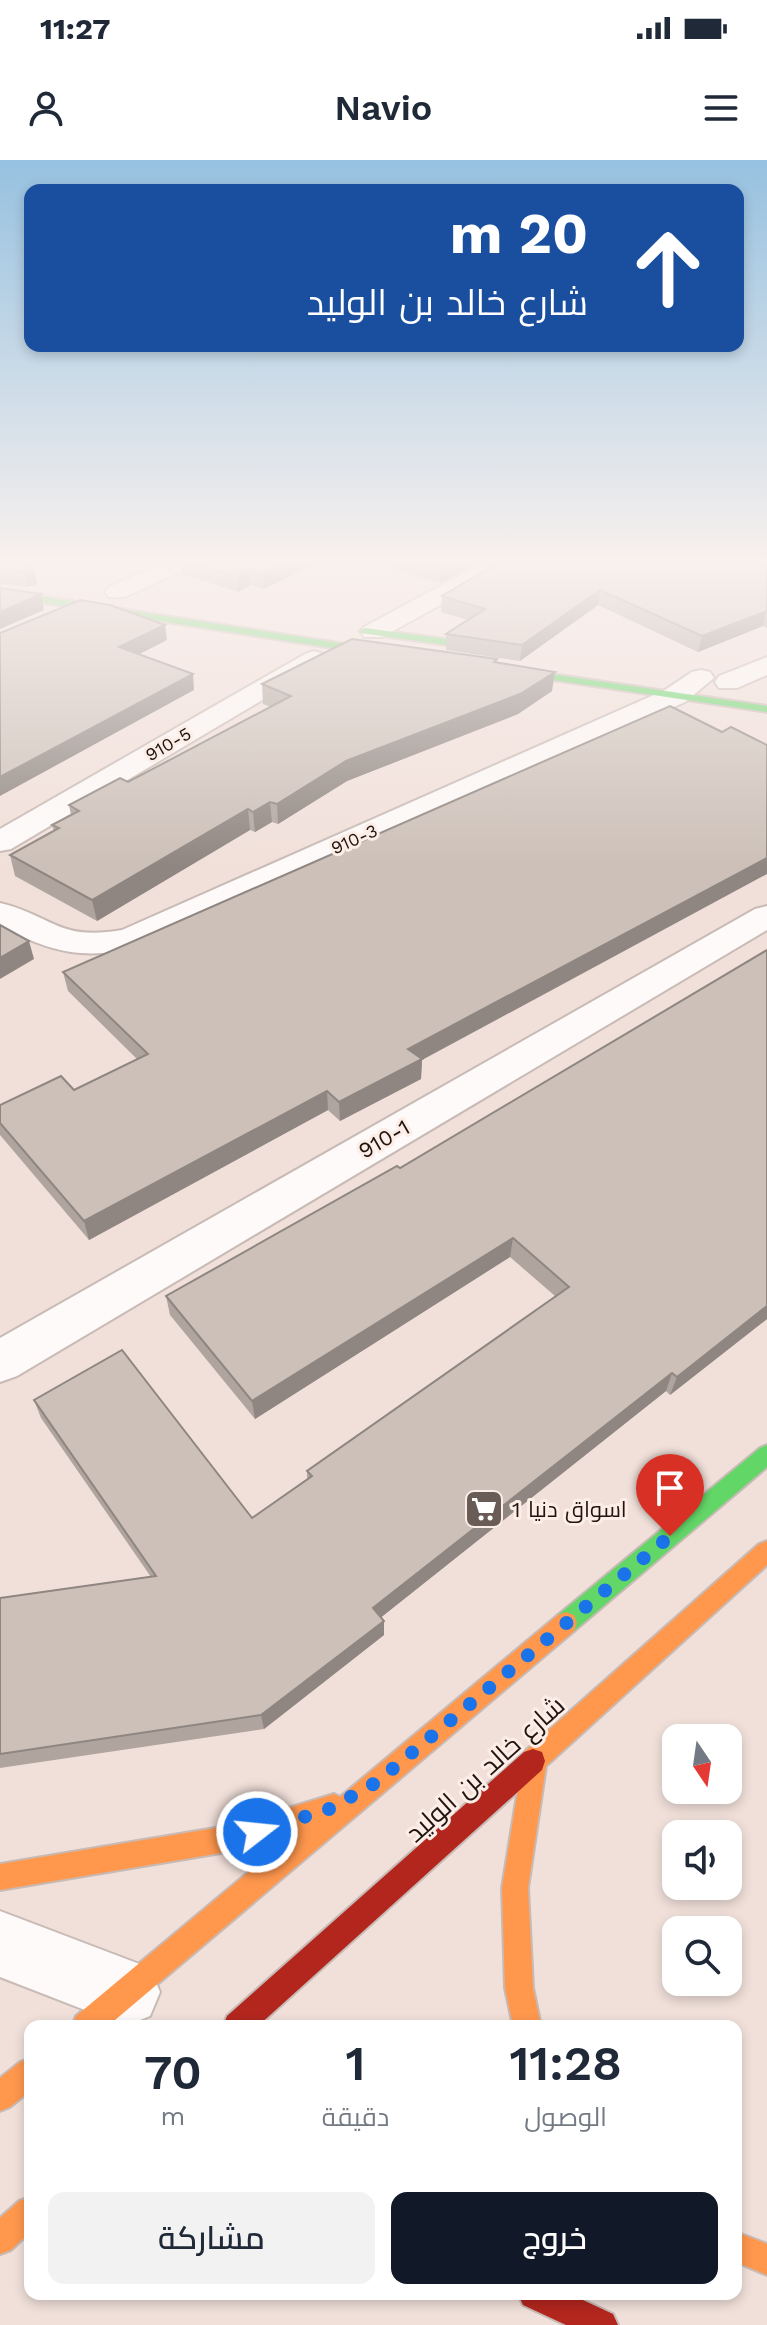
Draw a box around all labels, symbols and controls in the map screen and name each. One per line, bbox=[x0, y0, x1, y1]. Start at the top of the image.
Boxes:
text: 11:27 bbox=[40, 11, 111, 46]
icon: person bbox=[24, 86, 68, 130]
icon: menu bbox=[699, 86, 743, 130]
text: Navio bbox=[335, 87, 432, 129]
text: 20 m bbox=[450, 201, 588, 267]
icon: ahead bbox=[616, 216, 720, 320]
text: شارع خالد بن الوليد bbox=[307, 282, 588, 324]
street label: 910-5 bbox=[142, 723, 194, 765]
street label: 910-3 bbox=[327, 819, 381, 859]
street label: 910-1 bbox=[354, 1114, 414, 1164]
pin bbox=[636, 1454, 704, 1536]
icon: arrive bbox=[648, 1466, 692, 1510]
supermarket icon: اسواق دنيا 1 bbox=[463, 1488, 505, 1530]
place label: اسواق دنيا 1 bbox=[512, 1497, 627, 1523]
street label: شارع خالد بن الوليد bbox=[399, 1690, 572, 1850]
north arrow bbox=[662, 1724, 742, 1804]
map controls bbox=[662, 1724, 742, 1996]
position arrow bbox=[215, 1790, 299, 1874]
button: sound bbox=[662, 1820, 742, 1900]
button: search bbox=[662, 1916, 742, 1996]
text: 1 bbox=[346, 2035, 366, 2092]
text: 11:28 bbox=[509, 2035, 622, 2092]
text: 70 bbox=[144, 2044, 202, 2101]
text: m bbox=[161, 2101, 185, 2131]
text: دقيقة bbox=[322, 2102, 389, 2132]
text: الوصول bbox=[524, 2102, 607, 2132]
button: مشاركة bbox=[48, 2192, 375, 2284]
button: خروج bbox=[391, 2192, 718, 2284]

